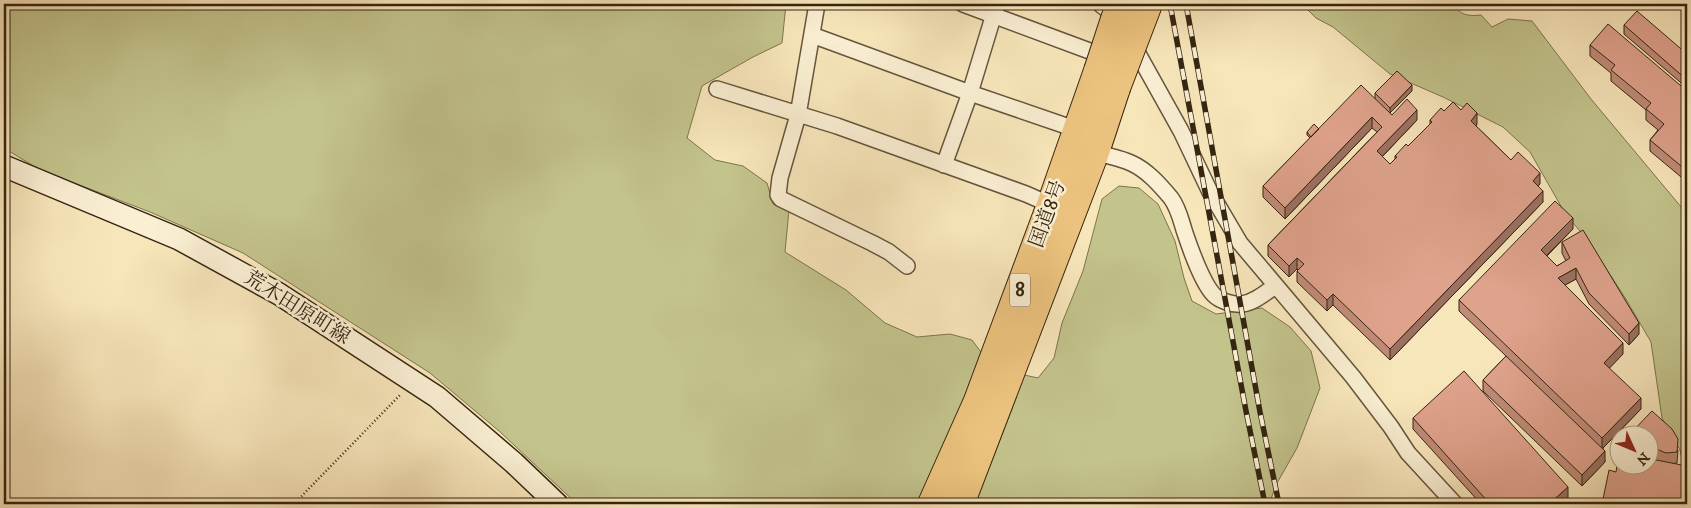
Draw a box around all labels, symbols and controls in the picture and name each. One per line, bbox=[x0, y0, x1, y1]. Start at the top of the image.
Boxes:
street label: 国道8号 bbox=[1024, 177, 1072, 251]
street label: 荒木田原町線 bbox=[239, 266, 355, 350]
road number: 8 bbox=[1010, 274, 1030, 306]
north arrow bbox=[1608, 426, 1658, 476]
text: N bbox=[1632, 448, 1653, 469]

